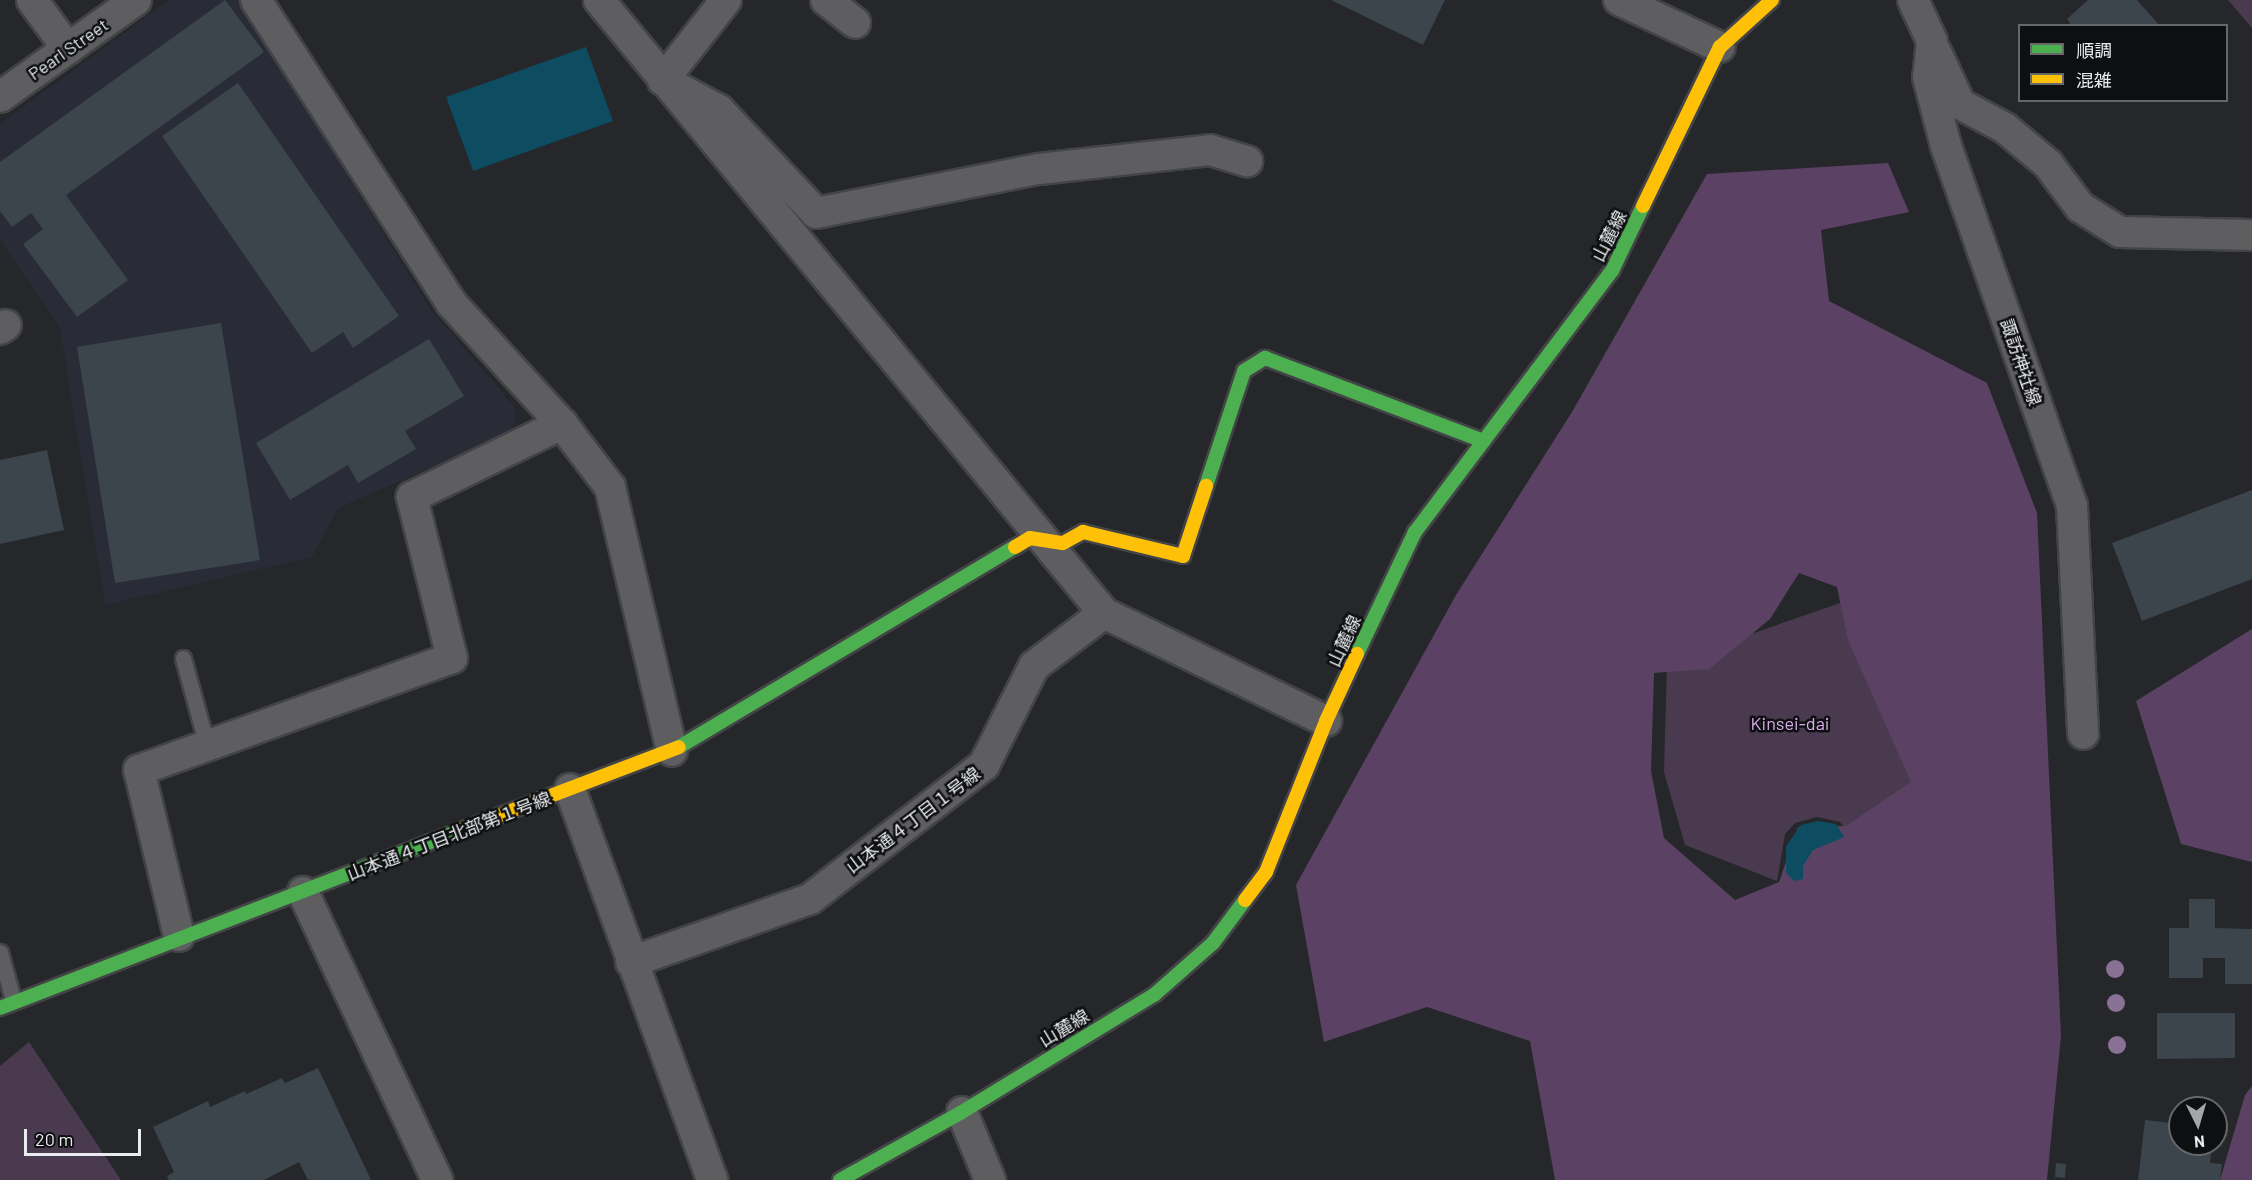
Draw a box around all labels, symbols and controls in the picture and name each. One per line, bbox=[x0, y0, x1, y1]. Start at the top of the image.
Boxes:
street label: Pearl Street bbox=[24, 14, 112, 84]
legend bbox=[2018, 24, 2228, 102]
text: 順調 bbox=[2076, 39, 2112, 61]
text: 混雑 bbox=[2076, 69, 2112, 91]
street label: 山麓線 bbox=[1587, 207, 1631, 265]
street label: 諏訪神社線 bbox=[1996, 316, 2046, 408]
street label: 山麓線 bbox=[1323, 612, 1365, 670]
park label: Kinsei-dai bbox=[1751, 712, 1829, 734]
street label: 山本通４丁目１号線 bbox=[842, 763, 984, 877]
street label: 山本通４丁目北部第１号線 bbox=[344, 787, 554, 885]
street label: 山麓線 bbox=[1035, 1005, 1093, 1051]
north arrow bbox=[2168, 1096, 2228, 1156]
scale bar bbox=[27, 1117, 144, 1155]
text: 20 m bbox=[35, 1128, 73, 1150]
text: N bbox=[2193, 1133, 2206, 1152]

